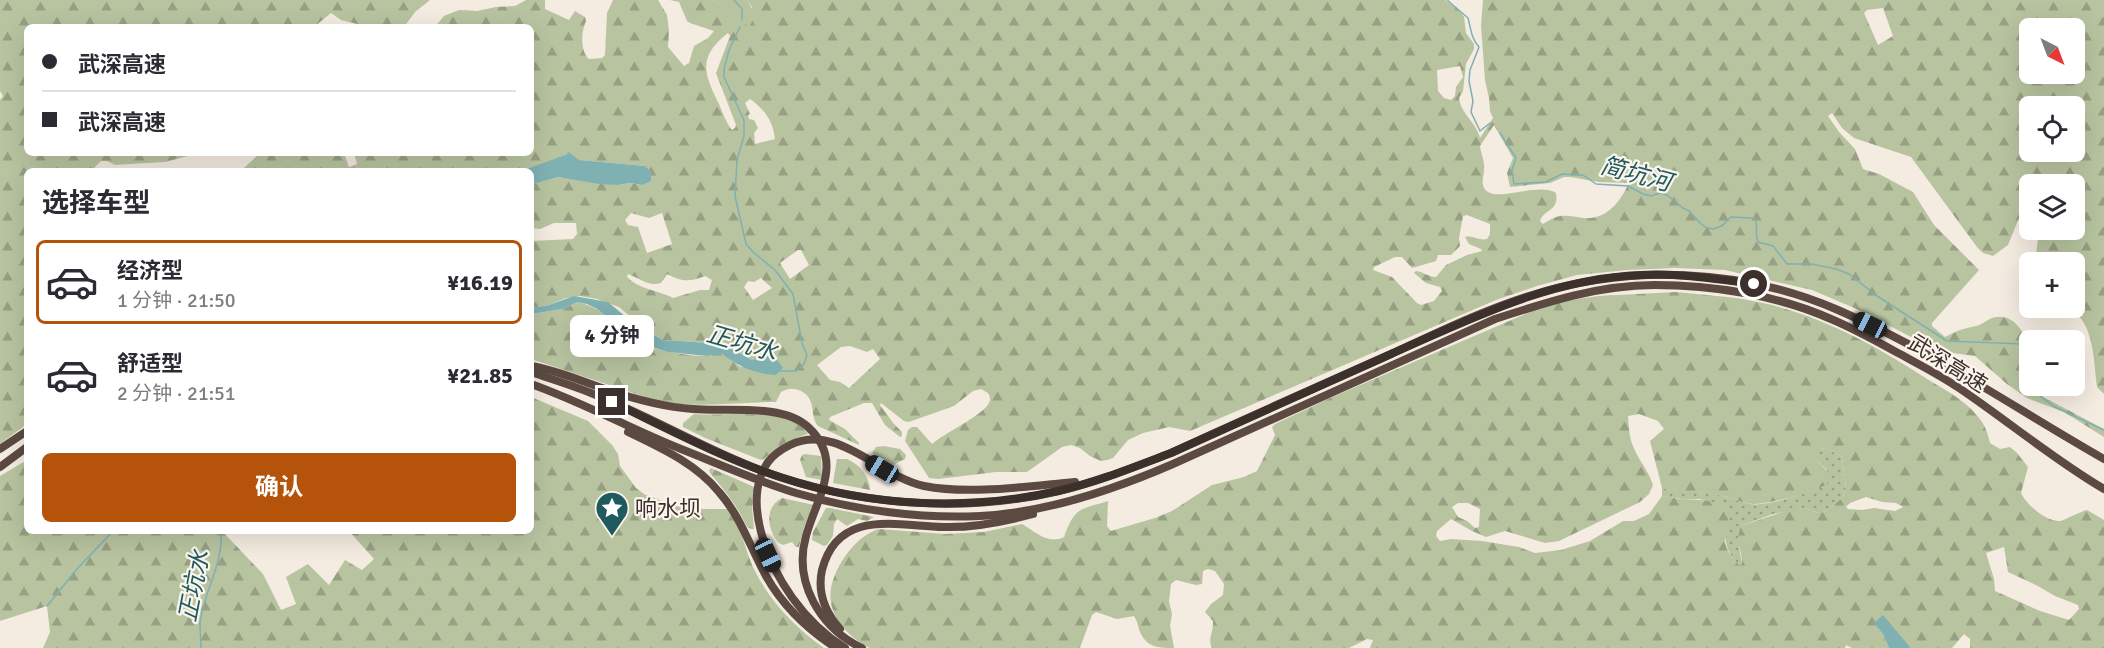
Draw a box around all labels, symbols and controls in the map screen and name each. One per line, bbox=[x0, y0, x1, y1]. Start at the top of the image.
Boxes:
north arrow bbox=[2019, 18, 2085, 84]
map controls bbox=[2019, 18, 2085, 396]
text: 武深高速 bbox=[78, 51, 166, 78]
button: locate bbox=[2019, 96, 2085, 162]
text: 武深高速 bbox=[78, 109, 166, 136]
water label: 简坑河 bbox=[1597, 150, 1679, 199]
button: layers bbox=[2019, 174, 2085, 240]
text: 选择车型 bbox=[42, 187, 150, 220]
button: + bbox=[2019, 252, 2085, 318]
icon: car bbox=[45, 255, 99, 309]
text: 经济型 bbox=[117, 257, 183, 284]
text: ¥16.19 bbox=[447, 269, 513, 296]
route start bbox=[1740, 270, 1767, 297]
text: 1 分钟 · 21:50 bbox=[117, 288, 236, 313]
car bbox=[1850, 309, 1890, 341]
callout: 4 分钟 bbox=[570, 315, 654, 357]
water label: 正坑水 bbox=[703, 319, 782, 368]
text: 4 分钟 bbox=[584, 323, 640, 348]
street label: 武深高速 bbox=[1903, 329, 1992, 398]
button: − bbox=[2019, 330, 2085, 396]
icon: car bbox=[45, 348, 99, 402]
text: 舒适型 bbox=[117, 350, 183, 377]
text: ¥21.85 bbox=[447, 362, 513, 389]
text: 2 分钟 · 21:51 bbox=[117, 381, 236, 406]
route end bbox=[598, 388, 625, 415]
car bbox=[862, 452, 902, 486]
button: 确认 bbox=[42, 453, 516, 522]
place icon: 响水坝 bbox=[594, 490, 630, 537]
place label: 响水坝 bbox=[635, 495, 701, 522]
car bbox=[752, 535, 784, 575]
water label: 正坑水 bbox=[172, 547, 216, 624]

